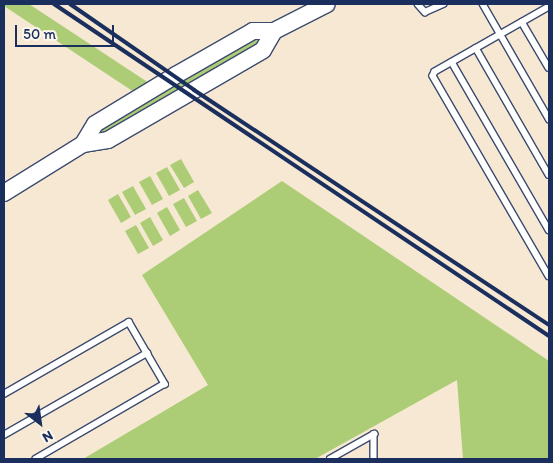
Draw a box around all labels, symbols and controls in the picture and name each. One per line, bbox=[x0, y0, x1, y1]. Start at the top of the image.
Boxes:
scale bar bbox=[18, 15, 116, 47]
text: 50 m bbox=[23, 25, 56, 43]
north arrow bbox=[15, 398, 65, 448]
text: N bbox=[39, 427, 56, 446]

